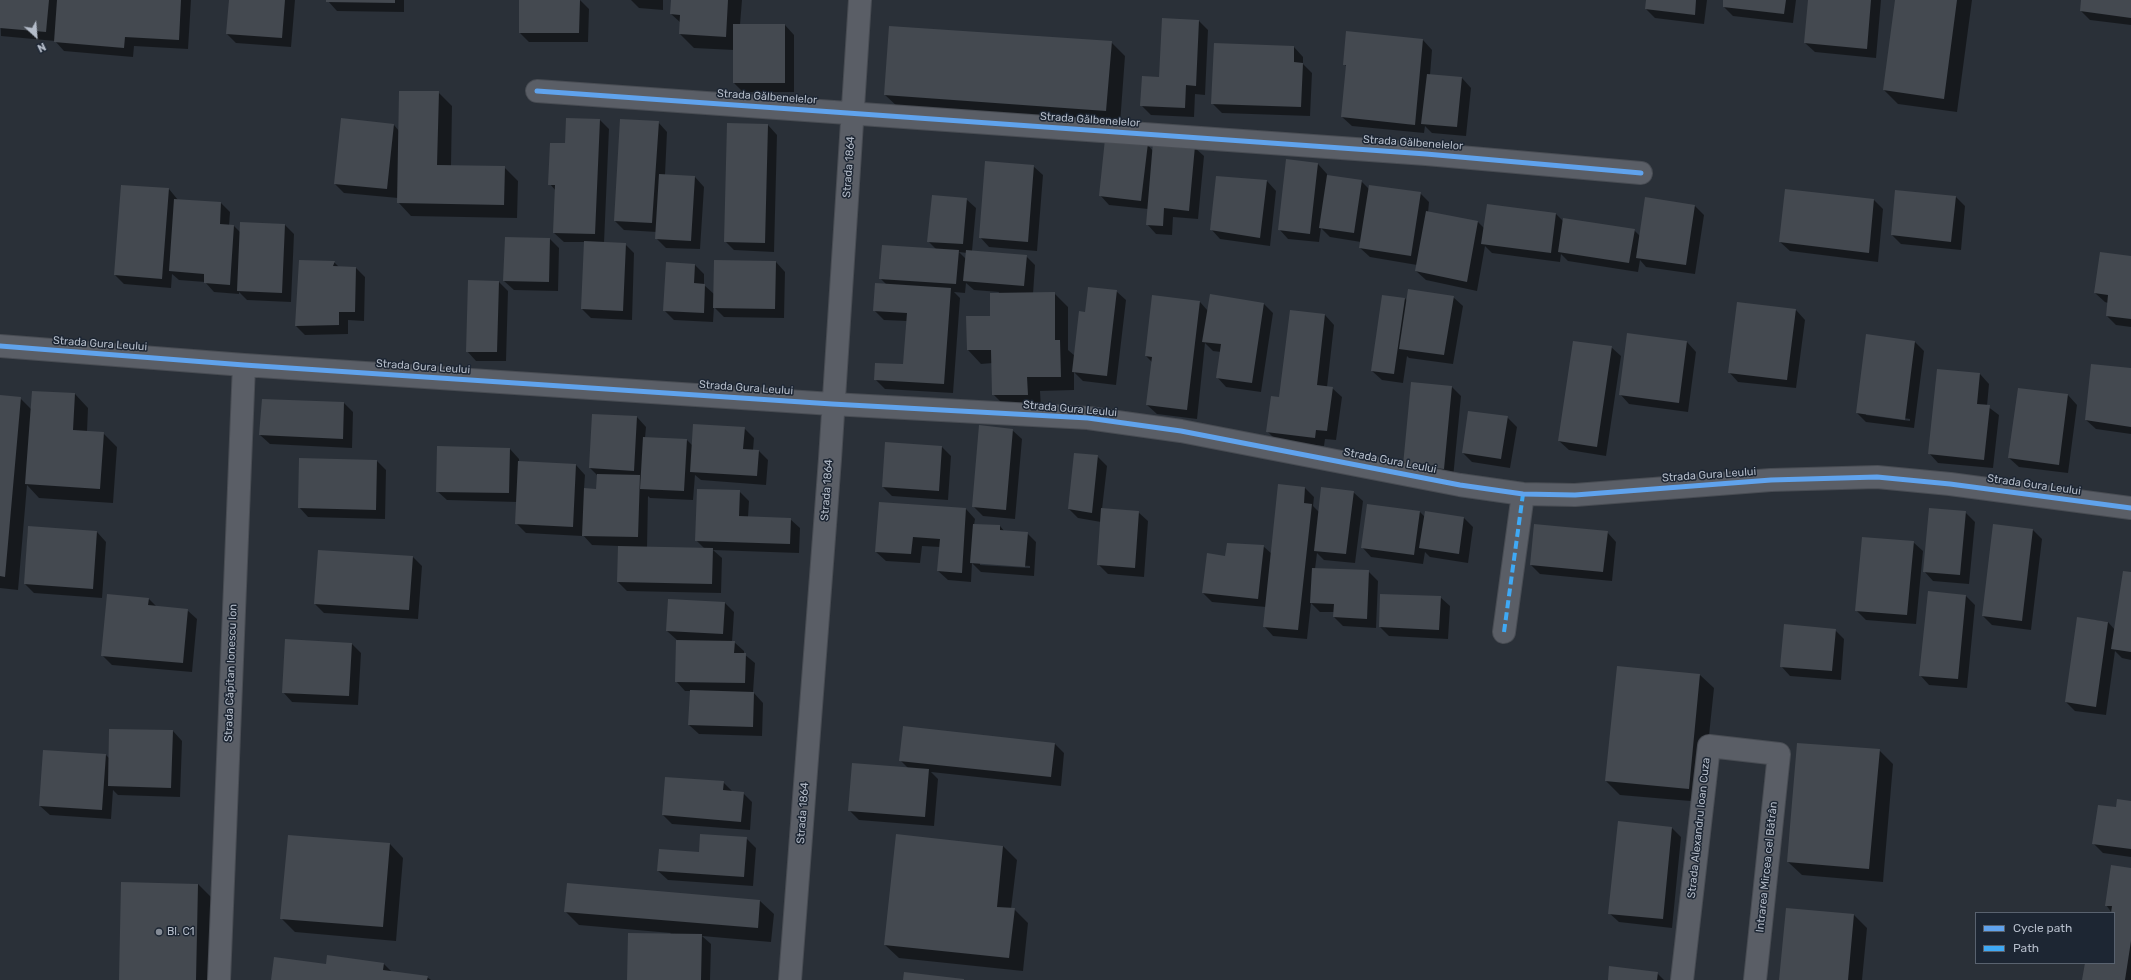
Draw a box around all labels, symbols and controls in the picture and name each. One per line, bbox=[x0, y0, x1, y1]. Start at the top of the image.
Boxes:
north arrow bbox=[16, 16, 56, 56]
text: N bbox=[35, 40, 48, 55]
street label: Strada Gălbenelelor bbox=[716, 87, 818, 107]
street label: Strada Gălbenelelor bbox=[1039, 110, 1141, 130]
street label: Strada Gălbenelelor bbox=[1362, 133, 1464, 153]
street label: Strada 1864 bbox=[840, 136, 858, 198]
street label: Strada Gura Leului bbox=[52, 334, 148, 354]
street label: Strada Gura Leului bbox=[375, 357, 471, 377]
street label: Strada Gura Leului bbox=[698, 378, 794, 398]
street label: Strada Gura Leului bbox=[1022, 398, 1118, 420]
street label: Strada Gura Leului bbox=[1342, 446, 1438, 476]
street label: Strada 1864 bbox=[818, 459, 836, 521]
street label: Strada Gura Leului bbox=[1661, 465, 1757, 485]
street label: Strada Gura Leului bbox=[1986, 472, 2082, 498]
street label: Strada Căpitan Ionescu Ion bbox=[222, 604, 240, 742]
street label: Strada Alexandru Ioan Cuza bbox=[1685, 757, 1713, 899]
street label: Strada 1864 bbox=[794, 782, 812, 844]
street label: Intrarea Mircea cel Bătrân bbox=[1754, 801, 1780, 933]
legend bbox=[1975, 912, 2115, 964]
text: Cycle path bbox=[2013, 921, 2072, 935]
place label: Bl. C1 bbox=[167, 925, 195, 939]
marker: Bl. C1 bbox=[154, 927, 164, 937]
text: Path bbox=[2013, 941, 2039, 955]

